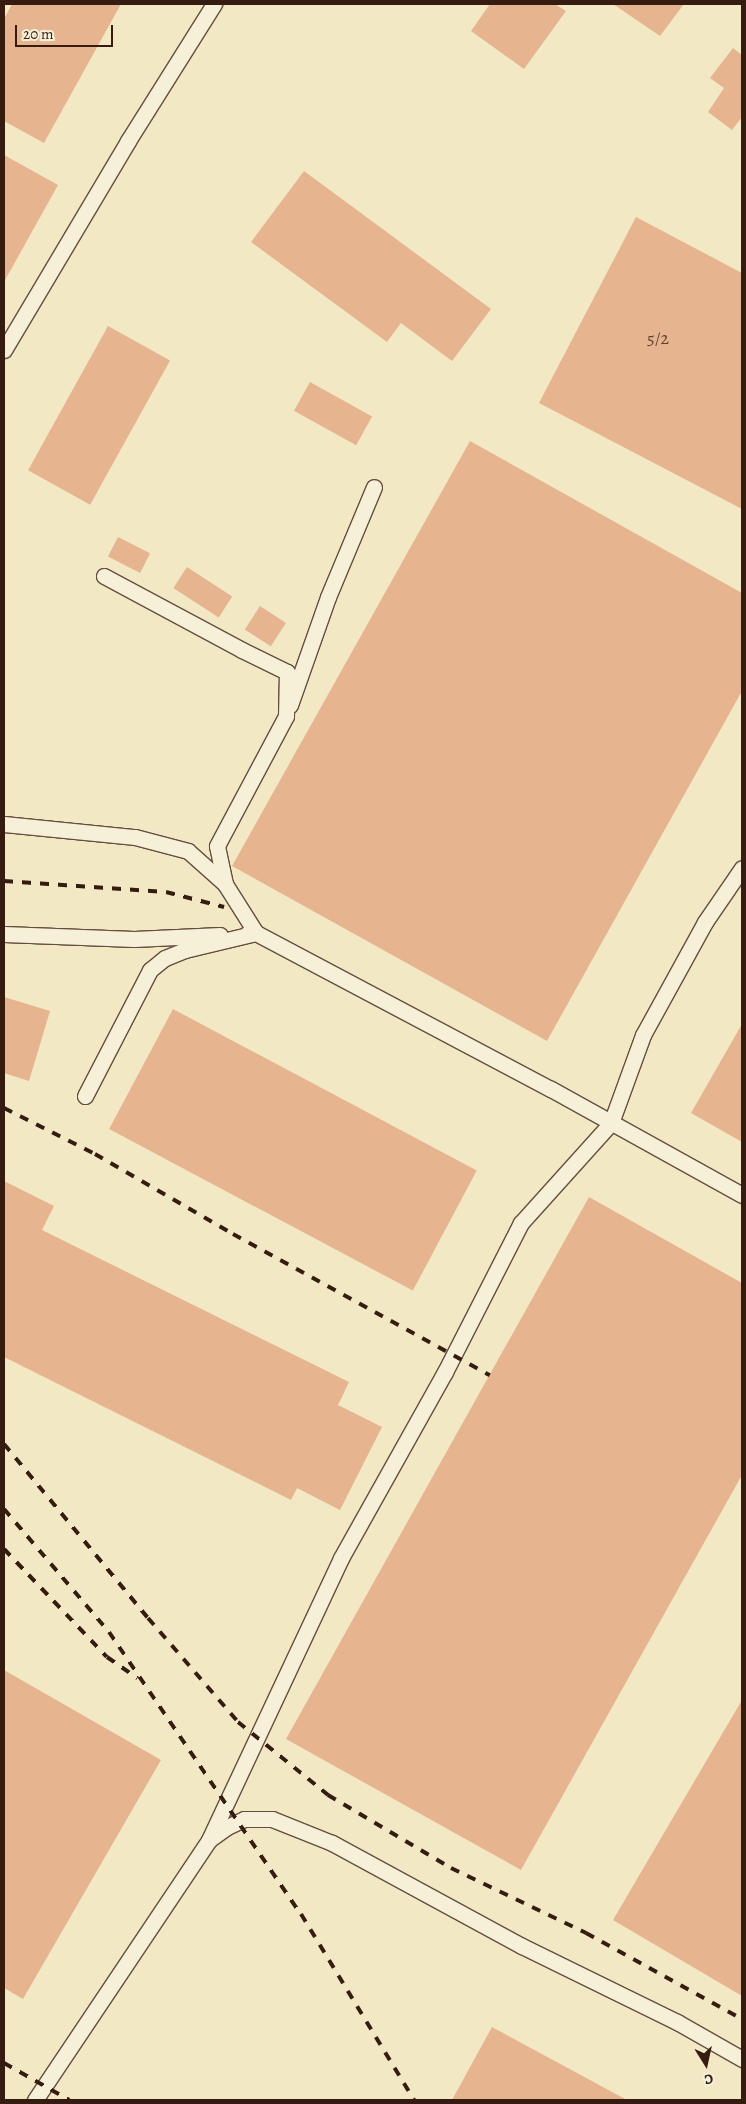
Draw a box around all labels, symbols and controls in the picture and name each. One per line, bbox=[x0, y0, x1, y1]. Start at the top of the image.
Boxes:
scale bar bbox=[18, 15, 115, 47]
text: 20 m bbox=[23, 24, 54, 44]
house number: 5/2 bbox=[647, 327, 669, 349]
north arrow bbox=[681, 2039, 731, 2089]
text: С bbox=[703, 2069, 715, 2089]

